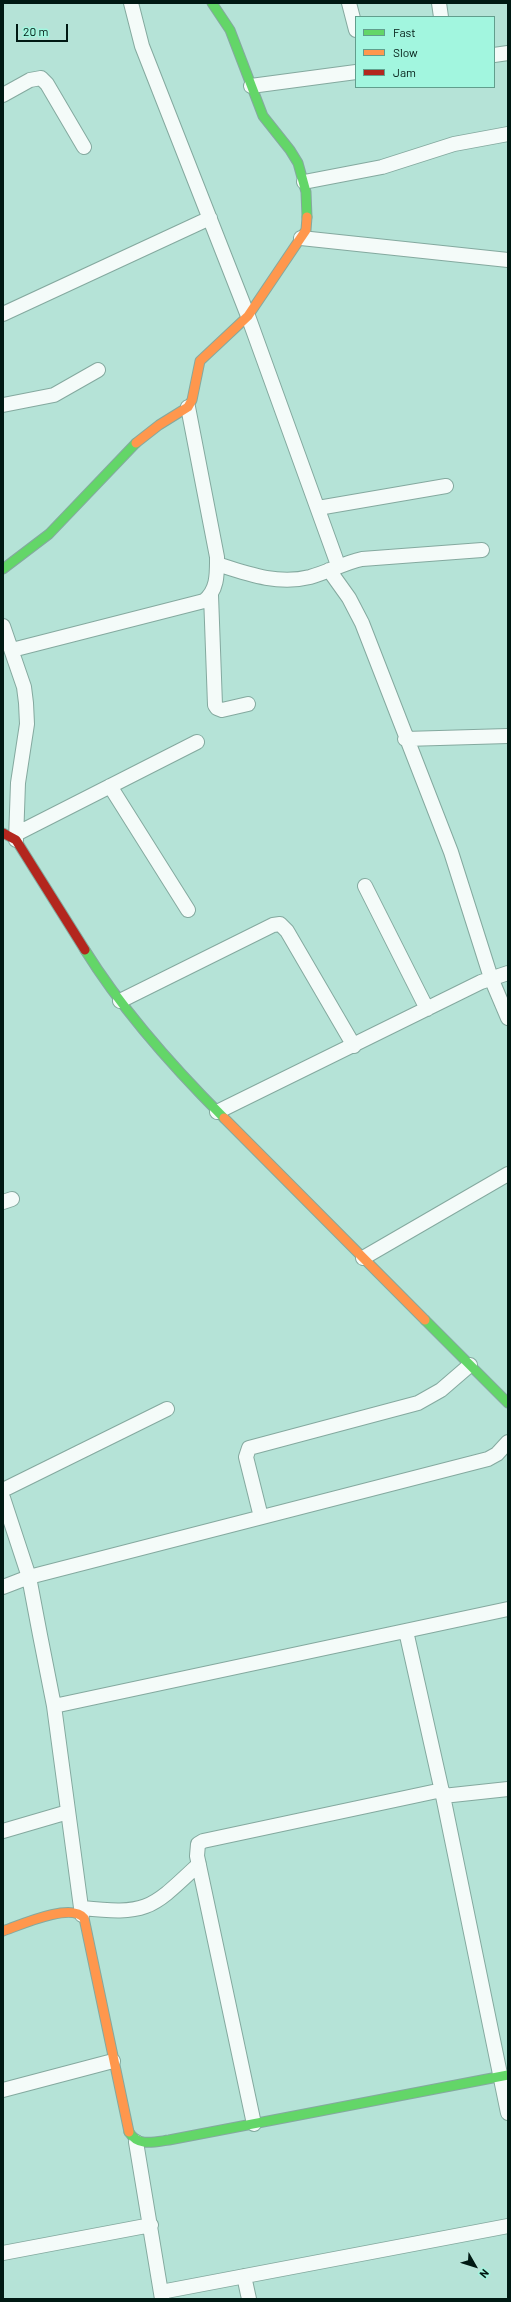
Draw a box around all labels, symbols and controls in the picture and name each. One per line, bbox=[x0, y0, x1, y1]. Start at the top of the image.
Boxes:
scale bar bbox=[18, 16, 70, 42]
legend bbox=[355, 16, 495, 88]
text: 20 m bbox=[23, 24, 49, 38]
text: Fast bbox=[393, 25, 416, 39]
text: Slow bbox=[393, 45, 418, 59]
text: Jam bbox=[393, 65, 416, 79]
north arrow bbox=[455, 2246, 495, 2286]
text: N bbox=[477, 2267, 492, 2281]

